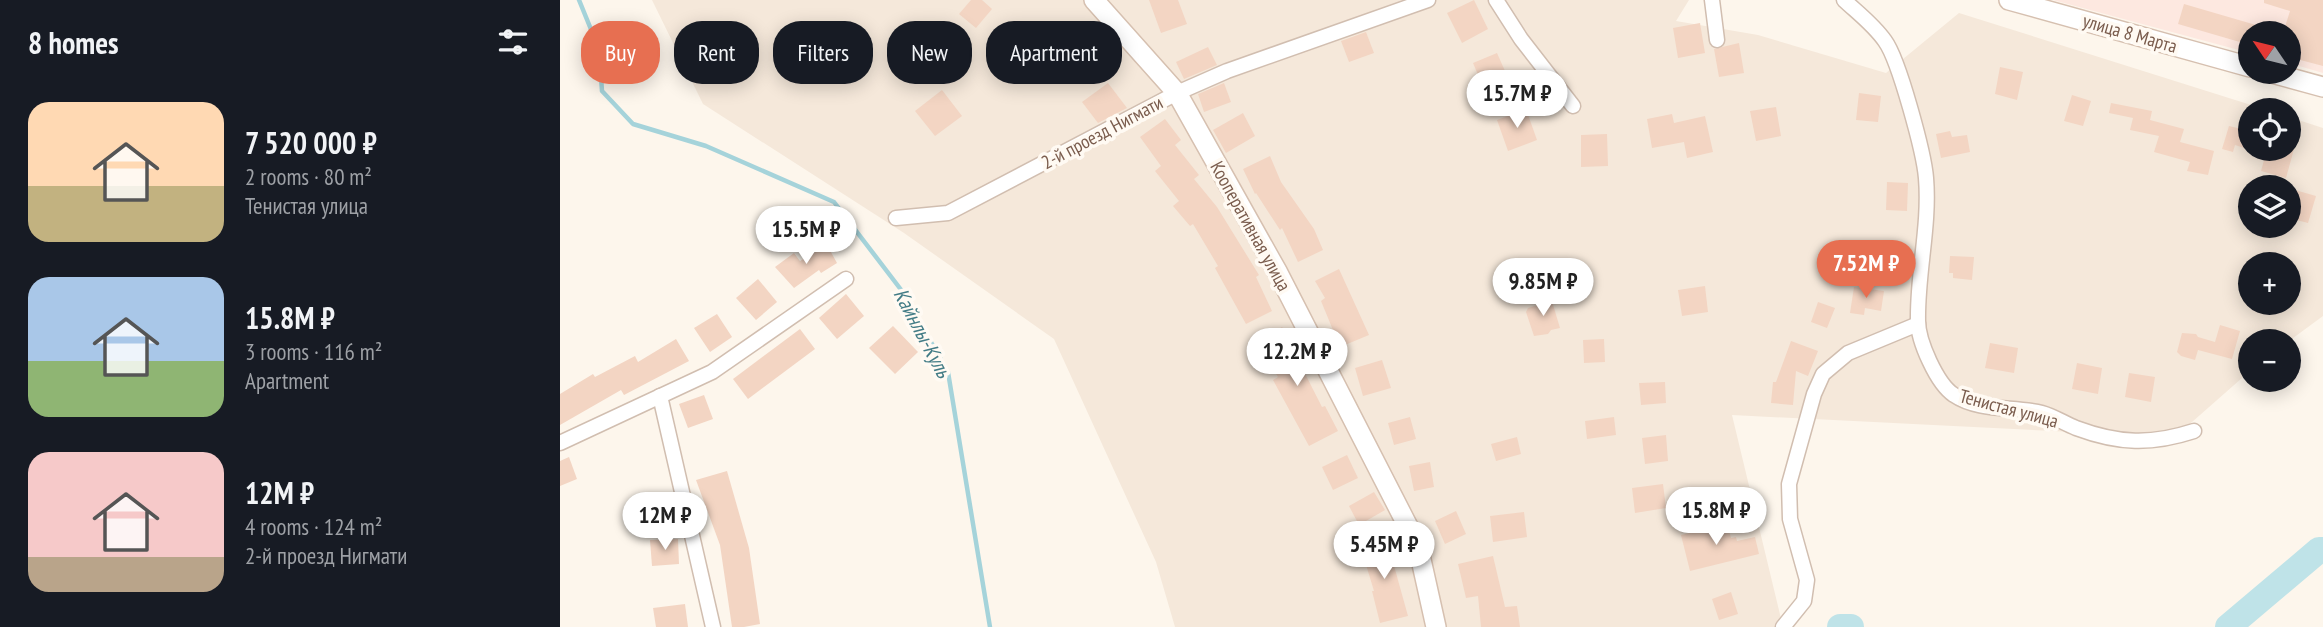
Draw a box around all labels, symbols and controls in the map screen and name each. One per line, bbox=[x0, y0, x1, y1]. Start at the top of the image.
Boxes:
street label: улица 8 Марта bbox=[2080, 8, 2180, 58]
chip: Buy bbox=[581, 21, 660, 84]
chip: Rent bbox=[674, 21, 759, 84]
chip: Filters bbox=[773, 21, 873, 84]
chip: New bbox=[887, 21, 972, 84]
chip: Apartment bbox=[986, 21, 1122, 84]
north arrow bbox=[2238, 21, 2301, 84]
map controls bbox=[2238, 21, 2301, 392]
text: 8 homes bbox=[28, 23, 119, 62]
icon: filters bbox=[494, 23, 532, 61]
pin: 15.7M ₽ bbox=[1452, 71, 1582, 130]
text: 15.7M ₽ bbox=[1483, 78, 1551, 107]
street label: 2-й проезд Нигмати bbox=[1037, 90, 1167, 174]
button: locate bbox=[2238, 98, 2301, 161]
text: 7 520 000 ₽ bbox=[245, 123, 377, 162]
icon: home bbox=[84, 130, 168, 214]
street label: Кооперативная улица bbox=[1205, 157, 1297, 295]
text: 2 rooms · 80 m² bbox=[245, 162, 372, 191]
button: layers bbox=[2238, 175, 2301, 238]
text: Тенистая улица bbox=[245, 191, 368, 220]
pin: 15.5M ₽ bbox=[741, 206, 871, 266]
text: 15.5M ₽ bbox=[772, 214, 840, 243]
pin: 7.52M ₽ bbox=[1801, 240, 1931, 300]
text: 7.52M ₽ bbox=[1833, 248, 1899, 277]
button: + bbox=[2238, 252, 2301, 315]
pin: 9.85M ₽ bbox=[1478, 258, 1608, 318]
text: 9.85M ₽ bbox=[1509, 266, 1577, 295]
water label: Кайнлы-Куль bbox=[888, 283, 958, 383]
text: 15.8M ₽ bbox=[245, 298, 335, 337]
icon: home bbox=[84, 305, 168, 389]
pin: 12.2M ₽ bbox=[1232, 328, 1362, 388]
button: − bbox=[2238, 329, 2301, 392]
text: 12.2M ₽ bbox=[1263, 336, 1331, 365]
text: 3 rooms · 116 m² bbox=[245, 337, 382, 366]
text: Apartment bbox=[245, 366, 329, 395]
street label: Тенистая улица bbox=[1957, 383, 2061, 433]
text: 12M ₽ bbox=[245, 473, 314, 512]
icon: home bbox=[84, 480, 168, 564]
pin: 15.8M ₽ bbox=[1651, 488, 1781, 547]
pin: 12M ₽ bbox=[616, 492, 714, 552]
text: 15.8M ₽ bbox=[1682, 495, 1750, 524]
text: 12M ₽ bbox=[639, 500, 691, 529]
text: 4 rooms · 124 m² bbox=[245, 512, 382, 541]
pin: 5.45M ₽ bbox=[1319, 522, 1449, 581]
text: 5.45M ₽ bbox=[1350, 529, 1418, 558]
text: 2-й проезд Нигмати bbox=[245, 541, 407, 570]

